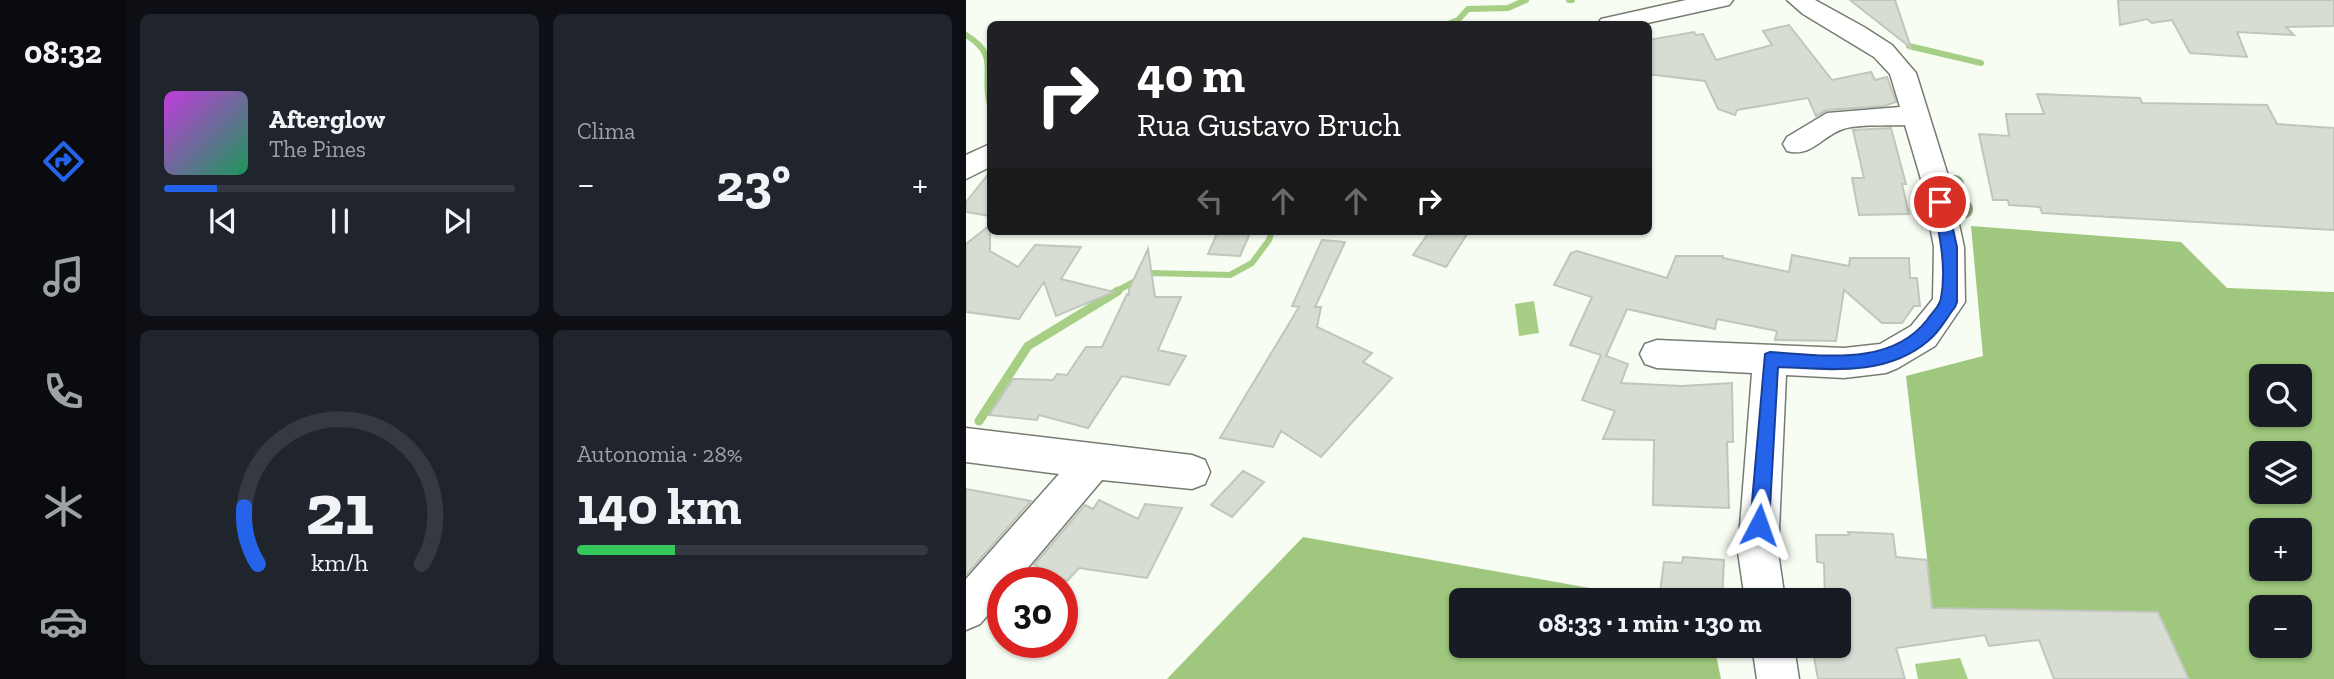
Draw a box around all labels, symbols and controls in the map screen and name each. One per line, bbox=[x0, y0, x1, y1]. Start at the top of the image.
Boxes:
text: 08:32 bbox=[24, 33, 102, 71]
text: 40 m bbox=[1137, 46, 1245, 105]
icon: right bbox=[1022, 49, 1113, 140]
text: Afterglow bbox=[269, 103, 385, 135]
text: Rua Gustavo Bruch bbox=[1137, 106, 1401, 144]
text: Clima bbox=[577, 117, 635, 145]
text: The Pines bbox=[269, 135, 366, 163]
icon: directions bbox=[39, 137, 88, 186]
text: 23° bbox=[716, 152, 791, 214]
text: − bbox=[577, 161, 595, 207]
text: + bbox=[912, 161, 928, 207]
pin bbox=[1910, 172, 1970, 232]
icon: left bbox=[1191, 182, 1229, 220]
icon: ahead bbox=[1264, 182, 1302, 220]
icon: ahead bbox=[1337, 182, 1375, 220]
icon: right bbox=[1410, 182, 1448, 220]
icon: arrive bbox=[1921, 183, 1959, 221]
icon: previous bbox=[204, 202, 242, 240]
icon: pause bbox=[321, 202, 359, 240]
icon: next bbox=[438, 202, 476, 240]
icon: music bbox=[39, 252, 88, 301]
map controls bbox=[2249, 364, 2312, 658]
button: search bbox=[2249, 364, 2312, 427]
icon: phone bbox=[39, 367, 88, 416]
text: Autonomia · 28% bbox=[577, 440, 743, 468]
button: layers bbox=[2249, 441, 2312, 504]
text: 21 bbox=[305, 465, 374, 553]
text: 140 km bbox=[577, 475, 742, 537]
icon: climate bbox=[39, 482, 88, 531]
position arrow bbox=[1722, 488, 1796, 562]
button: + bbox=[2249, 518, 2312, 581]
text: km/h bbox=[311, 546, 368, 576]
speed limit sign: 30 bbox=[987, 567, 1078, 658]
button: − bbox=[2249, 595, 2312, 658]
icon: car bbox=[39, 597, 88, 646]
text: 08:33 · 1 min · 130 m bbox=[1539, 607, 1761, 639]

